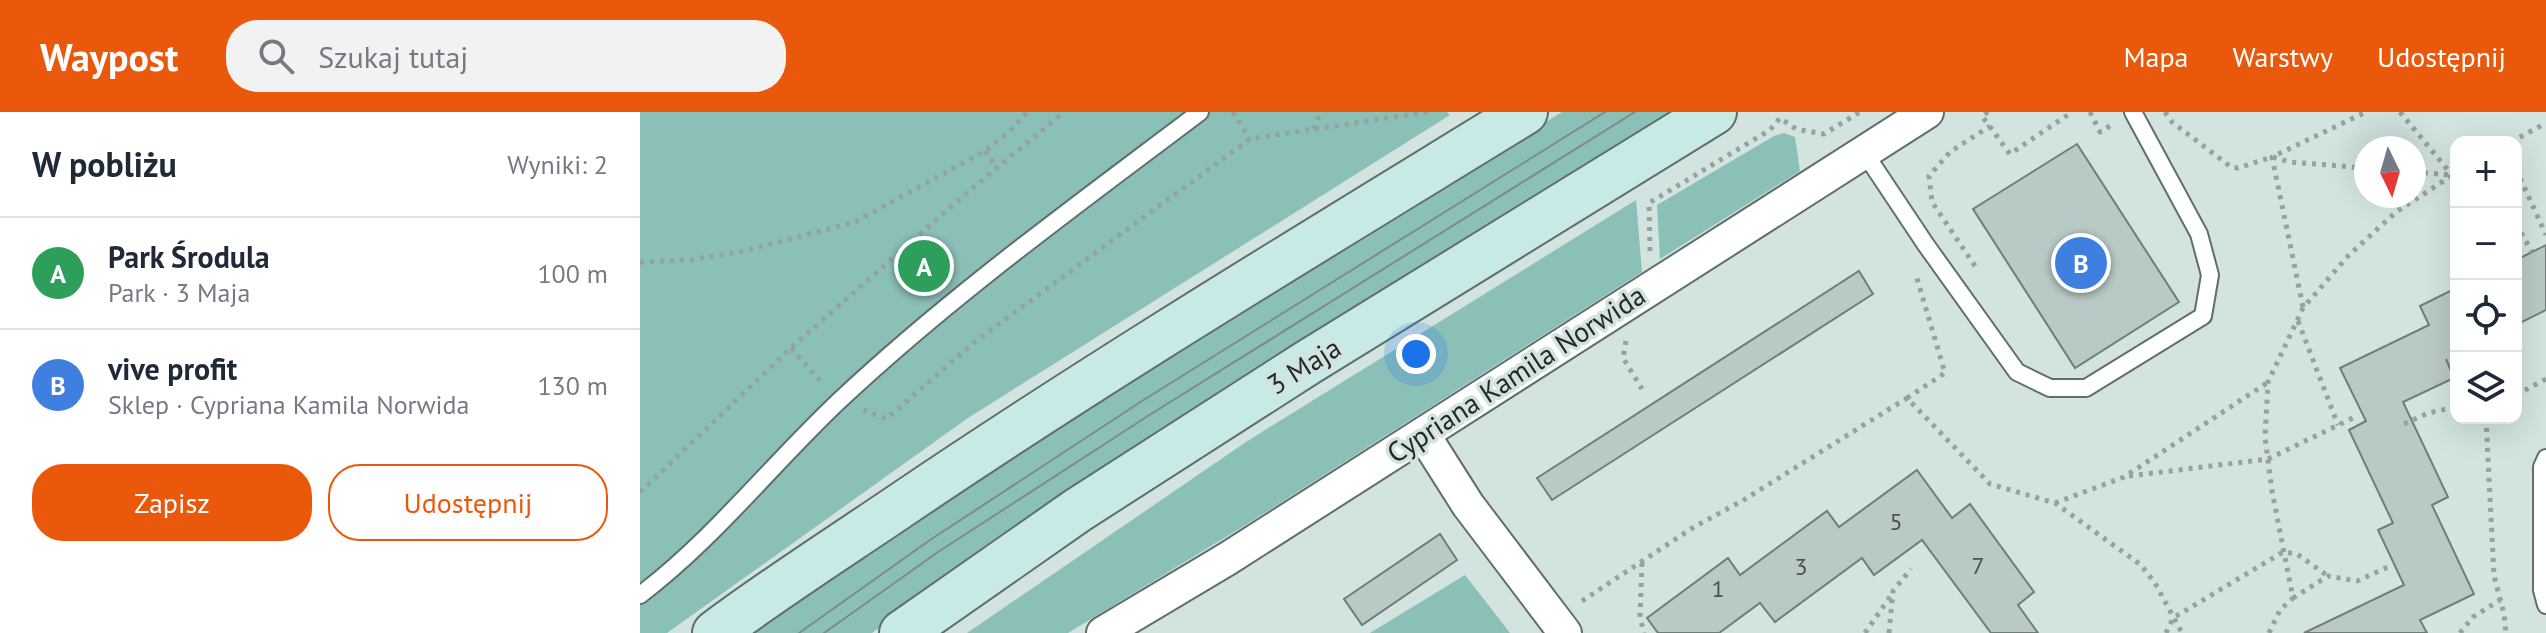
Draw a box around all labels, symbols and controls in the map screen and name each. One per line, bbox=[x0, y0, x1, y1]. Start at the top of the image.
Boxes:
search box bbox=[226, 20, 786, 92]
text: Waypost bbox=[40, 32, 178, 81]
icon: search bbox=[254, 34, 298, 78]
text: Szukaj tutaj bbox=[318, 37, 468, 76]
text: Mapa bbox=[2123, 38, 2189, 75]
text: Warstwy bbox=[2233, 38, 2333, 75]
text: Udostępnij bbox=[2377, 38, 2506, 75]
north arrow bbox=[2354, 136, 2426, 208]
map controls bbox=[2450, 136, 2522, 424]
button: + bbox=[2450, 136, 2522, 208]
text: W pobliżu bbox=[32, 142, 177, 186]
text: Wyniki: 2 bbox=[507, 148, 608, 181]
button: − bbox=[2450, 208, 2522, 280]
pin: B bbox=[2055, 233, 2107, 293]
pin: A bbox=[898, 236, 950, 296]
text: Park Środula bbox=[108, 237, 270, 276]
text: A bbox=[50, 257, 66, 290]
text: 100 m bbox=[537, 257, 608, 290]
text: Park · 3 Maja bbox=[108, 276, 250, 309]
street label: Cypriana Kamila Norwida bbox=[1379, 276, 1652, 471]
button: locate bbox=[2450, 280, 2522, 352]
street label: 3 Maja bbox=[1260, 329, 1348, 402]
your location bbox=[1396, 334, 1436, 374]
text: vive profit bbox=[108, 349, 237, 388]
button: layers bbox=[2450, 352, 2522, 424]
text: B bbox=[50, 369, 66, 402]
text: 130 m bbox=[537, 369, 608, 402]
text: Sklep · Cypriana Kamila Norwida bbox=[108, 388, 469, 421]
button: Zapisz bbox=[32, 464, 312, 541]
button: Udostępnij bbox=[328, 464, 608, 541]
house number: 5 bbox=[1889, 506, 1903, 537]
house number: 7 bbox=[1971, 550, 1985, 581]
house number: 3 bbox=[1794, 551, 1808, 582]
house number: 1 bbox=[1711, 573, 1725, 604]

